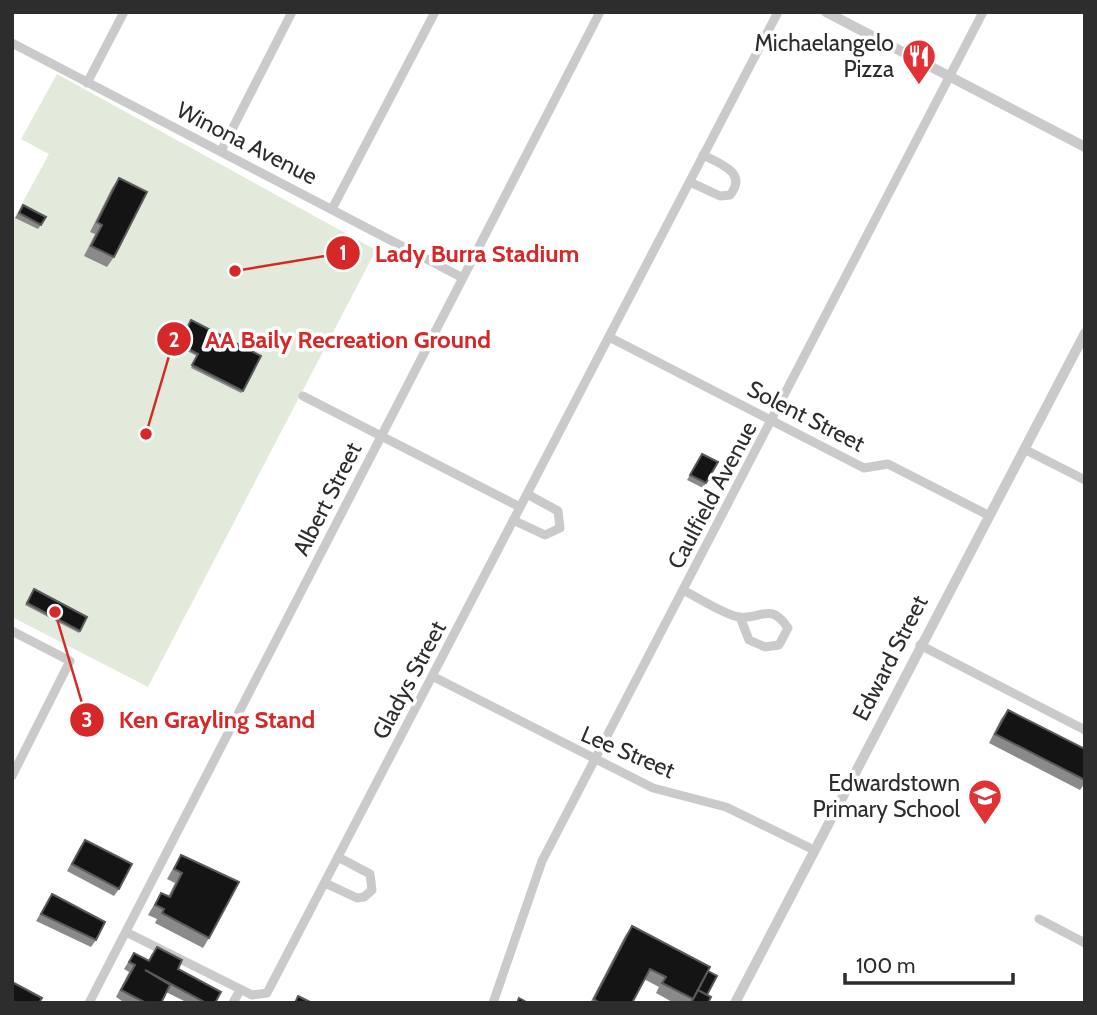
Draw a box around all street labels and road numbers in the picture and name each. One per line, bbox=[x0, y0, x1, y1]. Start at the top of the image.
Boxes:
street label: Winona Avenue bbox=[172, 96, 322, 191]
street label: Solent Street bbox=[743, 374, 870, 458]
street label: Caulfield Avenue bbox=[661, 416, 763, 574]
street label: Albert Street bbox=[287, 438, 368, 560]
street label: Edward Street bbox=[846, 590, 934, 725]
street label: Gladys Street bbox=[366, 616, 452, 744]
street label: Lee Street bbox=[577, 720, 679, 784]

